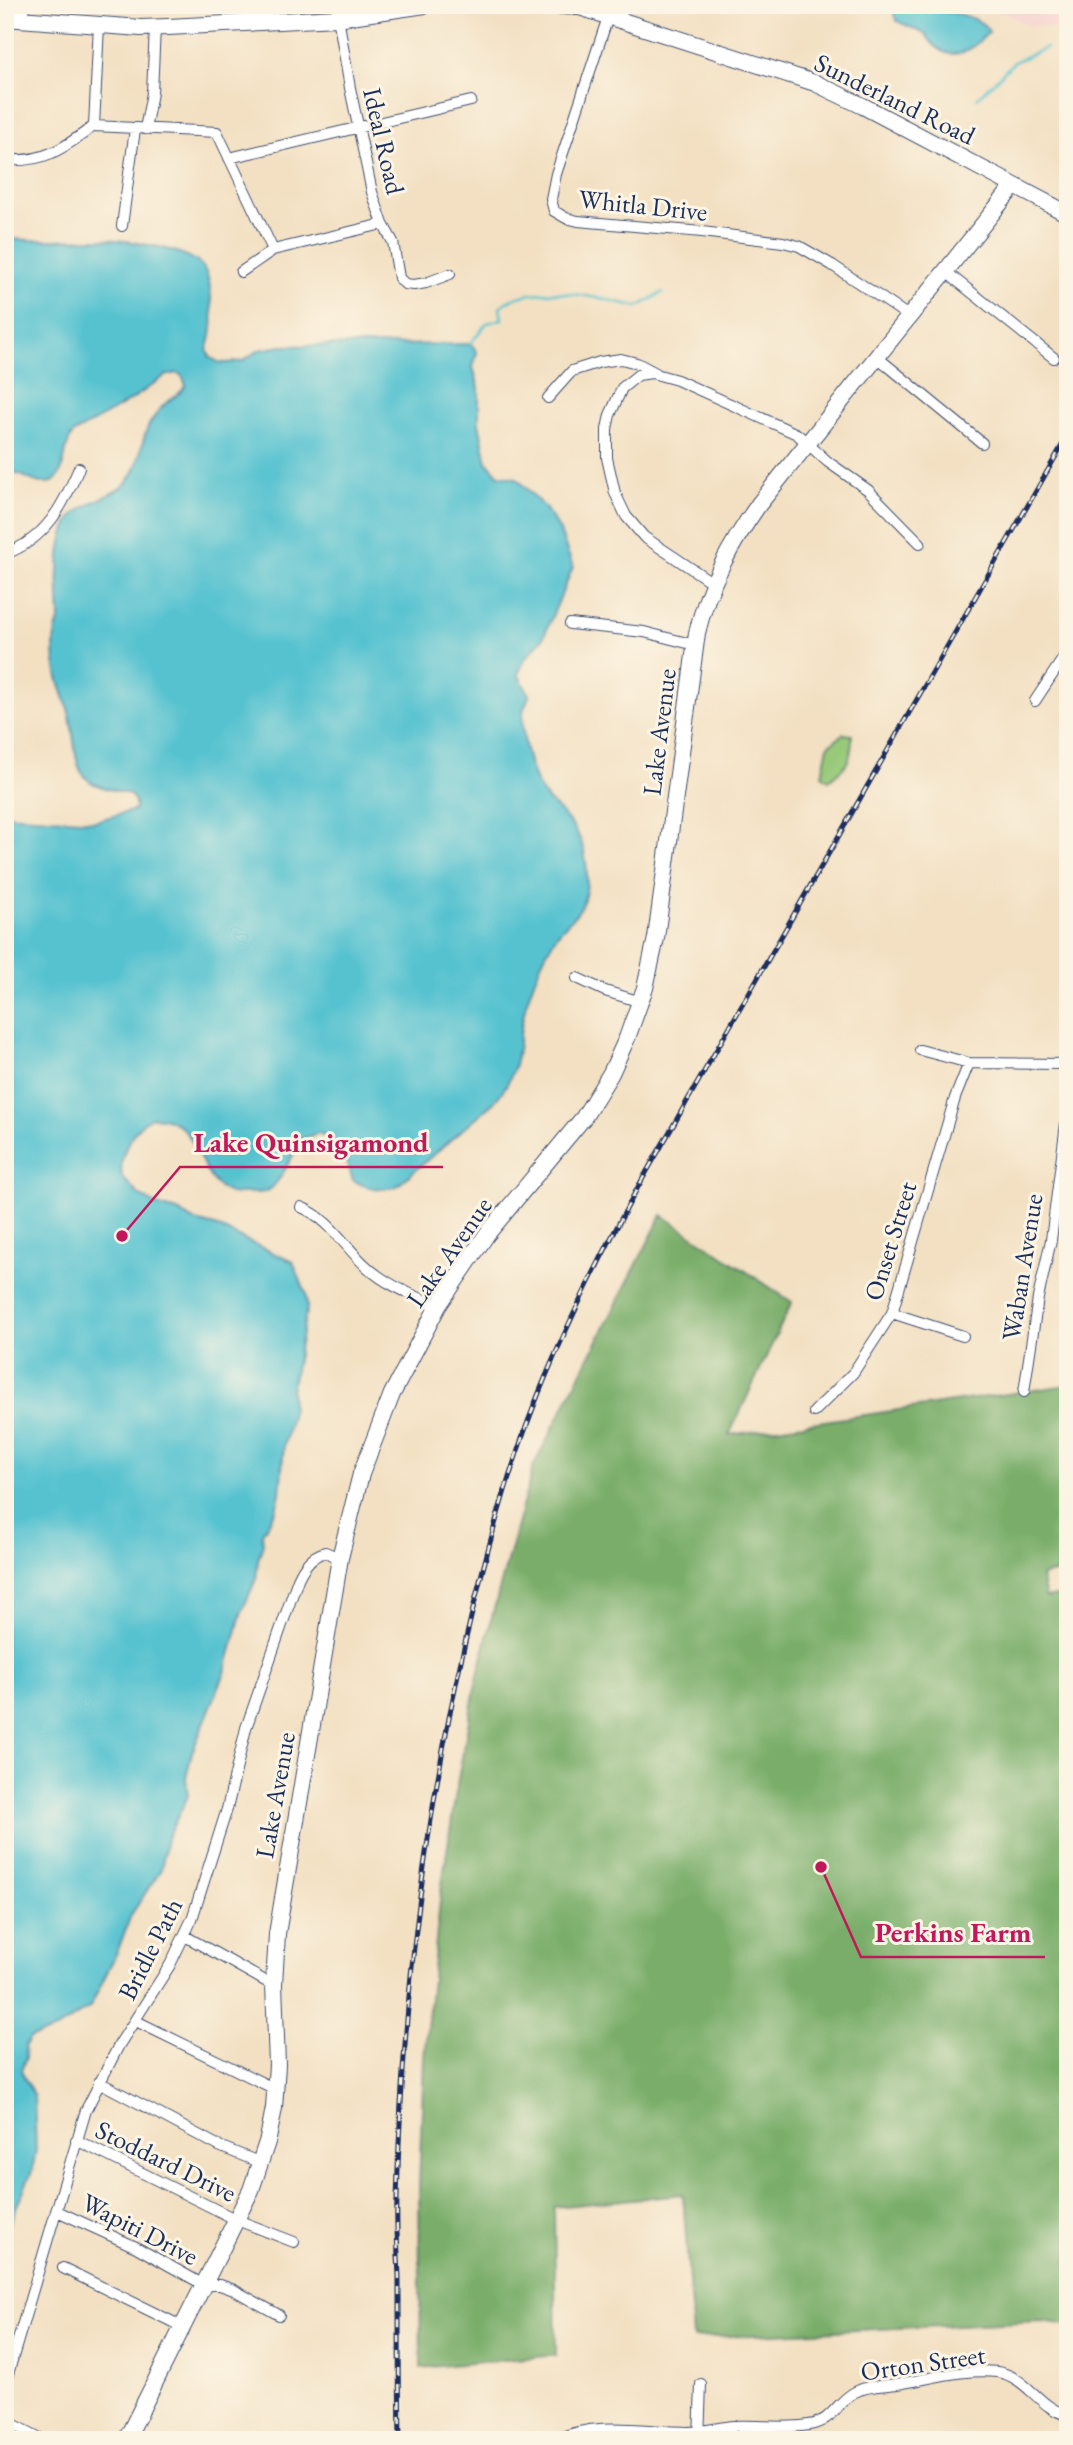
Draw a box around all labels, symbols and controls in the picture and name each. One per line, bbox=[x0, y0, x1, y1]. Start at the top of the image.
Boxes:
street label: Sunderland Road bbox=[809, 45, 982, 153]
street label: Ideal Road bbox=[355, 84, 413, 198]
street label: Whitla Drive bbox=[577, 181, 709, 229]
street label: Lake Avenue bbox=[634, 667, 684, 797]
callout: Lake Quinsigamond bbox=[180, 1118, 443, 1167]
text: Lake Quinsigamond bbox=[193, 1124, 429, 1160]
street label: Onset Street bbox=[856, 1177, 924, 1305]
street label: Lake Avenue bbox=[398, 1190, 500, 1314]
street label: Waban Avenue bbox=[994, 1191, 1050, 1343]
street label: Lake Avenue bbox=[247, 1729, 303, 1861]
street label: Bridle Path bbox=[110, 1892, 190, 2006]
callout: Perkins Farm bbox=[861, 1908, 1045, 1957]
text: Perkins Farm bbox=[875, 1914, 1032, 1950]
street label: Stoddard Drive bbox=[90, 2112, 242, 2210]
street label: Wapiti Drive bbox=[76, 2185, 204, 2273]
street label: Orton Street bbox=[858, 2337, 988, 2389]

